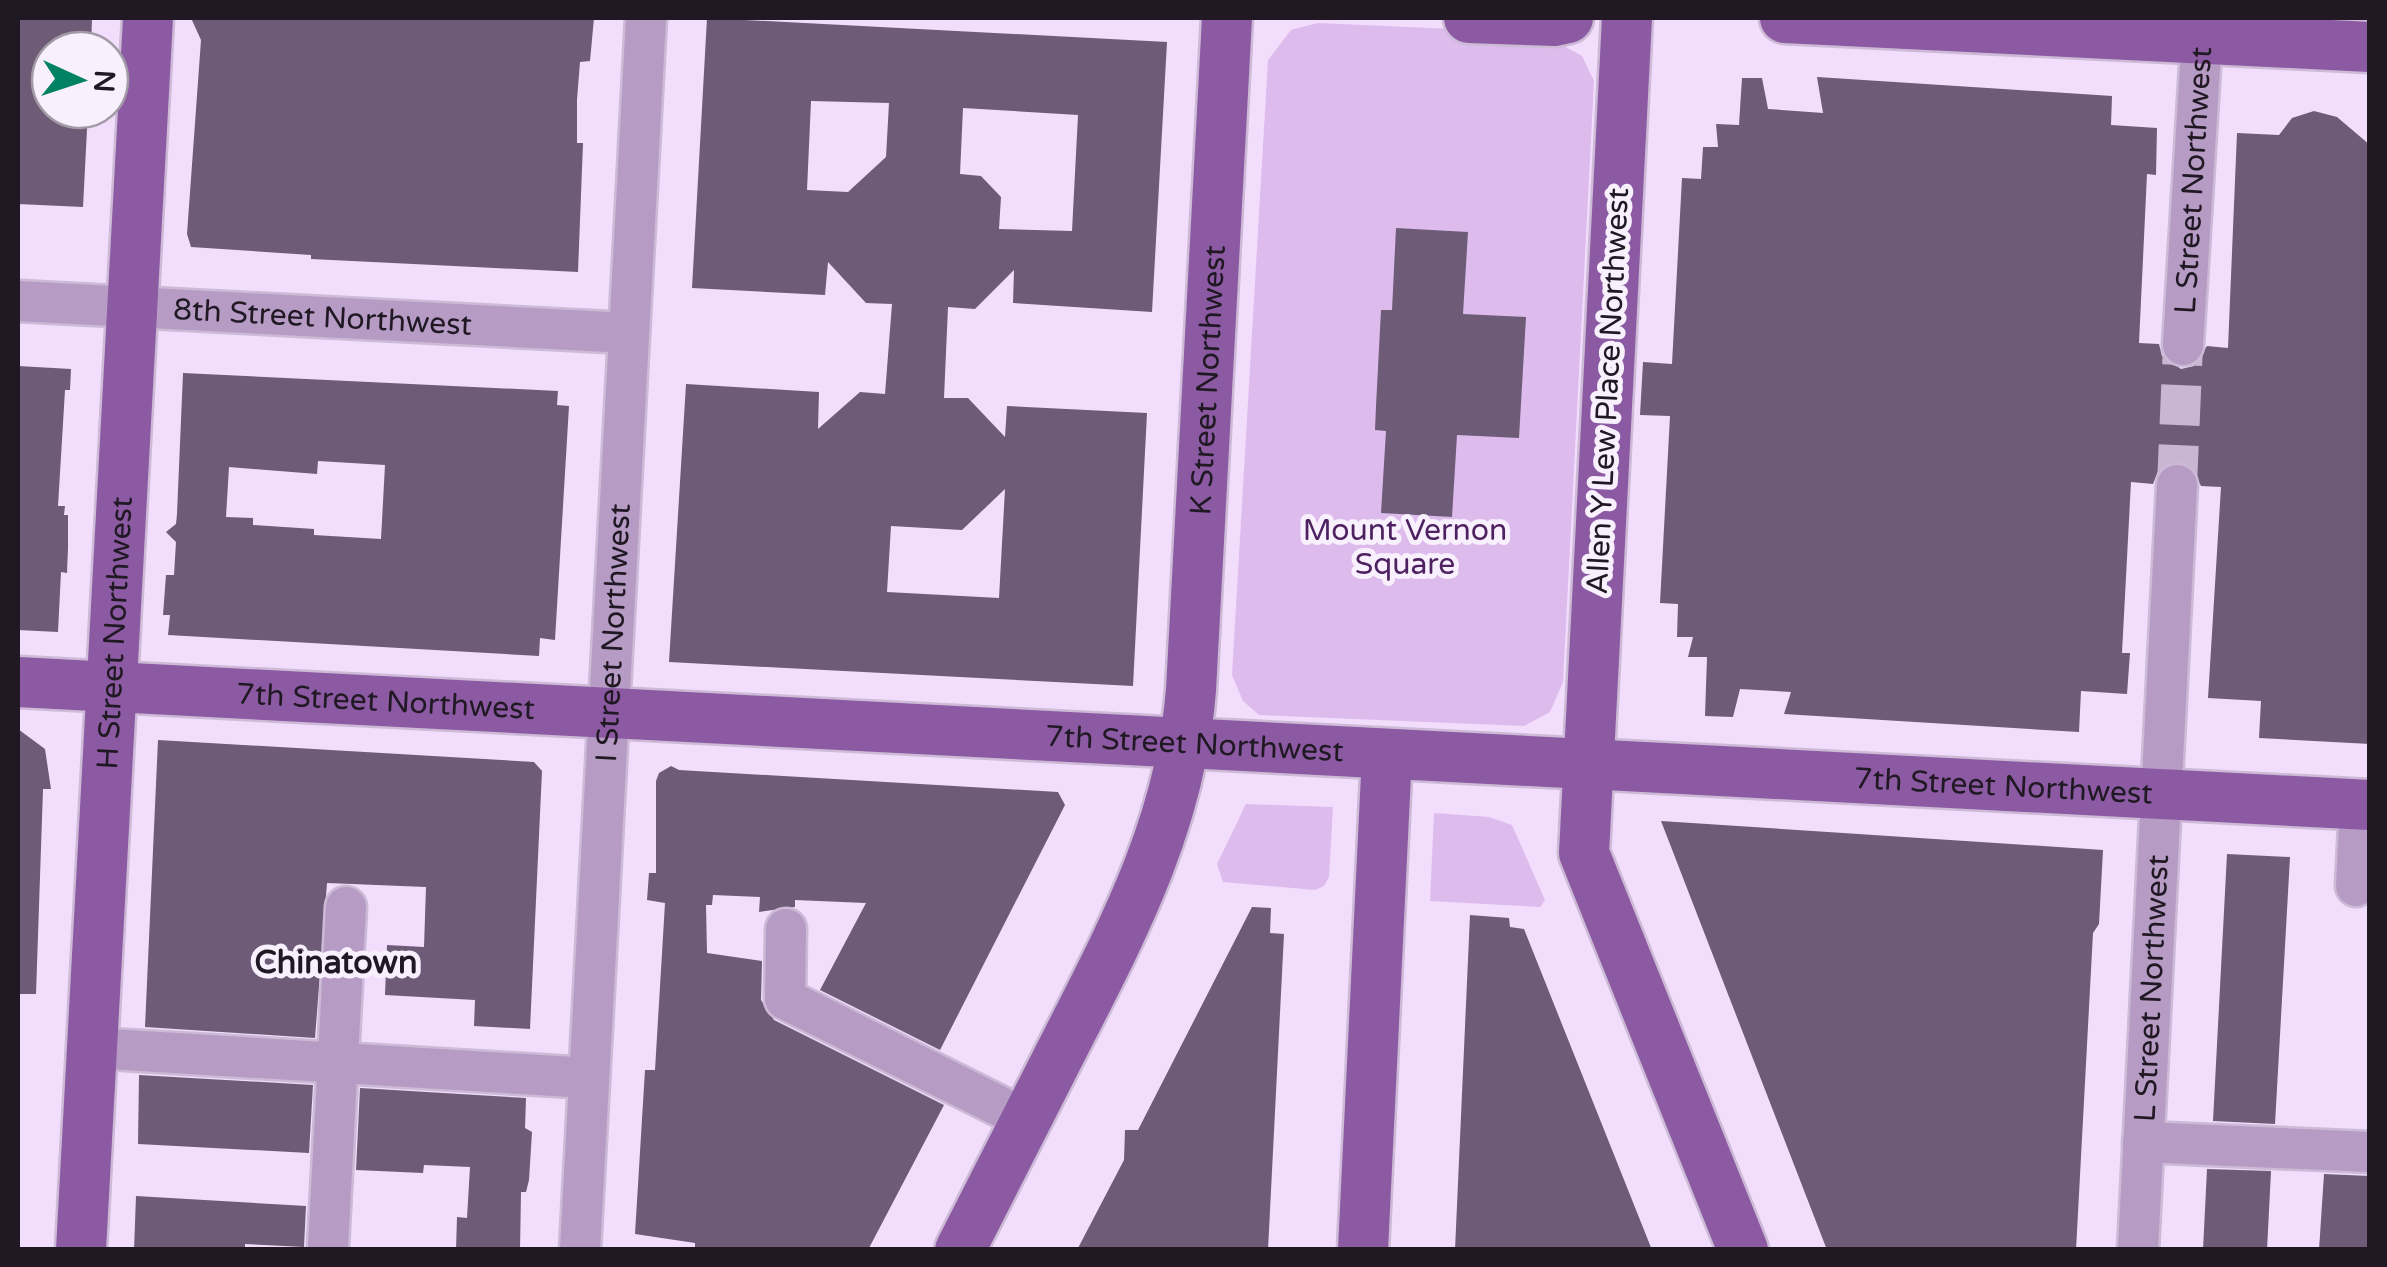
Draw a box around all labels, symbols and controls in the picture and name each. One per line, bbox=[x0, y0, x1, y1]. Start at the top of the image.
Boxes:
north arrow bbox=[30, 30, 130, 130]
street label: L Street Northwest bbox=[2166, 45, 2220, 315]
text: N bbox=[86, 69, 122, 93]
street label: Allen Y Lew Place Northwest bbox=[1579, 187, 1637, 595]
street label: K Street Northwest bbox=[1182, 244, 1233, 516]
street label: 8th Street Northwest bbox=[172, 291, 473, 343]
street label: H Street Northwest bbox=[89, 495, 140, 770]
street label: I Street Northwest bbox=[588, 503, 638, 763]
park label: Mount Vernon Square bbox=[1303, 512, 1507, 583]
street label: 7th Street Northwest bbox=[235, 675, 536, 728]
street label: 7th Street Northwest bbox=[1044, 717, 1345, 770]
street label: 7th Street Northwest bbox=[1853, 760, 2154, 812]
street label: L Street Northwest bbox=[2126, 854, 2177, 1123]
district label: Chinatown bbox=[255, 944, 417, 982]

